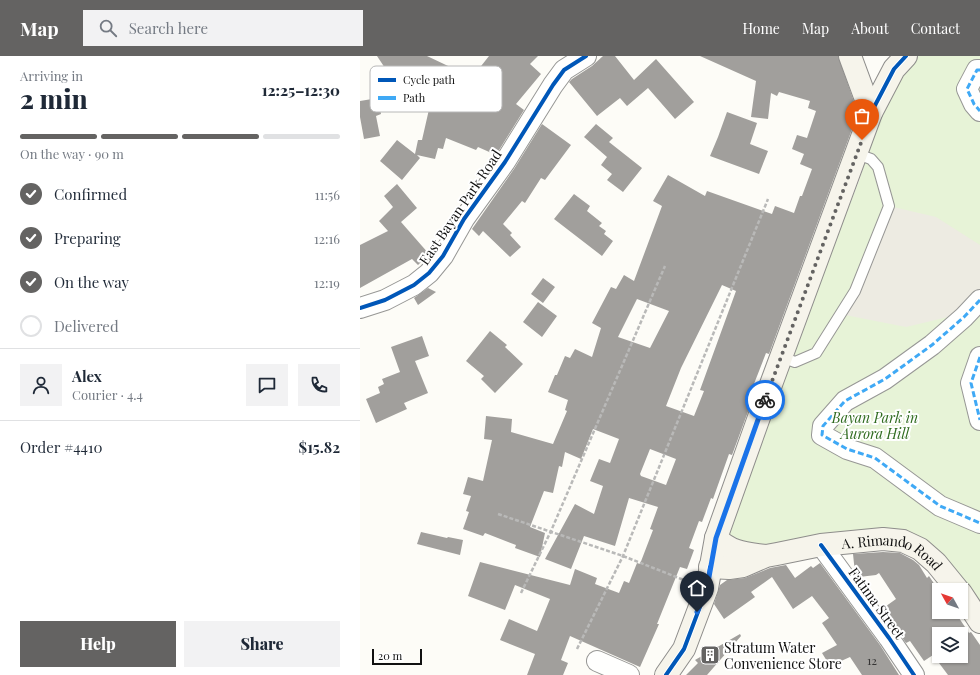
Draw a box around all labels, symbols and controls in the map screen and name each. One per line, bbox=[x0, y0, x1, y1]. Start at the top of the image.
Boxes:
search box bbox=[83, 10, 363, 46]
text: Map bbox=[20, 15, 59, 41]
icon: search bbox=[97, 17, 119, 39]
text: Search here bbox=[129, 18, 208, 38]
text: Home bbox=[742, 19, 780, 38]
text: Map bbox=[802, 19, 829, 38]
text: About bbox=[851, 19, 889, 38]
text: Contact bbox=[911, 19, 960, 38]
legend bbox=[370, 66, 502, 112]
text: Arriving in bbox=[20, 67, 83, 84]
text: Cycle path bbox=[403, 72, 455, 87]
text: 12:25–12:30 bbox=[262, 80, 340, 100]
text: 2 min bbox=[20, 81, 88, 116]
text: Path bbox=[403, 90, 426, 105]
pin bbox=[845, 99, 879, 140]
icon: bag bbox=[851, 105, 873, 127]
text: On the way · 90 m bbox=[20, 145, 124, 162]
street label: East Bayan Park Road bbox=[414, 146, 506, 268]
icon: check bbox=[20, 183, 42, 205]
text: Confirmed bbox=[54, 184, 127, 204]
text: 11:56 bbox=[315, 186, 340, 203]
icon: check bbox=[20, 227, 42, 249]
text: Preparing bbox=[54, 228, 121, 248]
text: 12:16 bbox=[314, 230, 340, 247]
icon: check bbox=[20, 271, 42, 293]
text: On the way bbox=[54, 272, 129, 292]
text: 12:19 bbox=[314, 274, 340, 291]
text: Delivered bbox=[54, 316, 119, 336]
button: person bbox=[20, 364, 62, 406]
button: chat bbox=[246, 364, 288, 406]
button: phone bbox=[298, 364, 340, 406]
text: Alex bbox=[72, 366, 102, 386]
courier bbox=[745, 380, 785, 420]
text: Courier · 4.4 bbox=[72, 386, 143, 403]
icon: bike bbox=[754, 389, 776, 411]
park label: Bayan Park in Aurora Hill bbox=[831, 408, 918, 443]
text: Order #4410 bbox=[20, 437, 103, 457]
text: $15.82 bbox=[299, 437, 340, 457]
street label: A. Rimando Road bbox=[840, 530, 947, 574]
street label: Fatima Street bbox=[845, 563, 910, 643]
pin bbox=[680, 571, 714, 612]
icon: home bbox=[686, 577, 708, 599]
north arrow bbox=[932, 583, 968, 619]
map controls bbox=[932, 583, 968, 663]
button: Help bbox=[20, 621, 176, 667]
button: Share bbox=[184, 621, 340, 667]
button: layers bbox=[932, 627, 968, 663]
place label: Stratum Water Convenience Store bbox=[724, 638, 842, 673]
building icon: Stratum Water Convenience Store bbox=[699, 644, 721, 666]
scale bar bbox=[372, 647, 422, 666]
text: 20 m bbox=[378, 648, 402, 663]
house number: 12 bbox=[867, 652, 877, 668]

